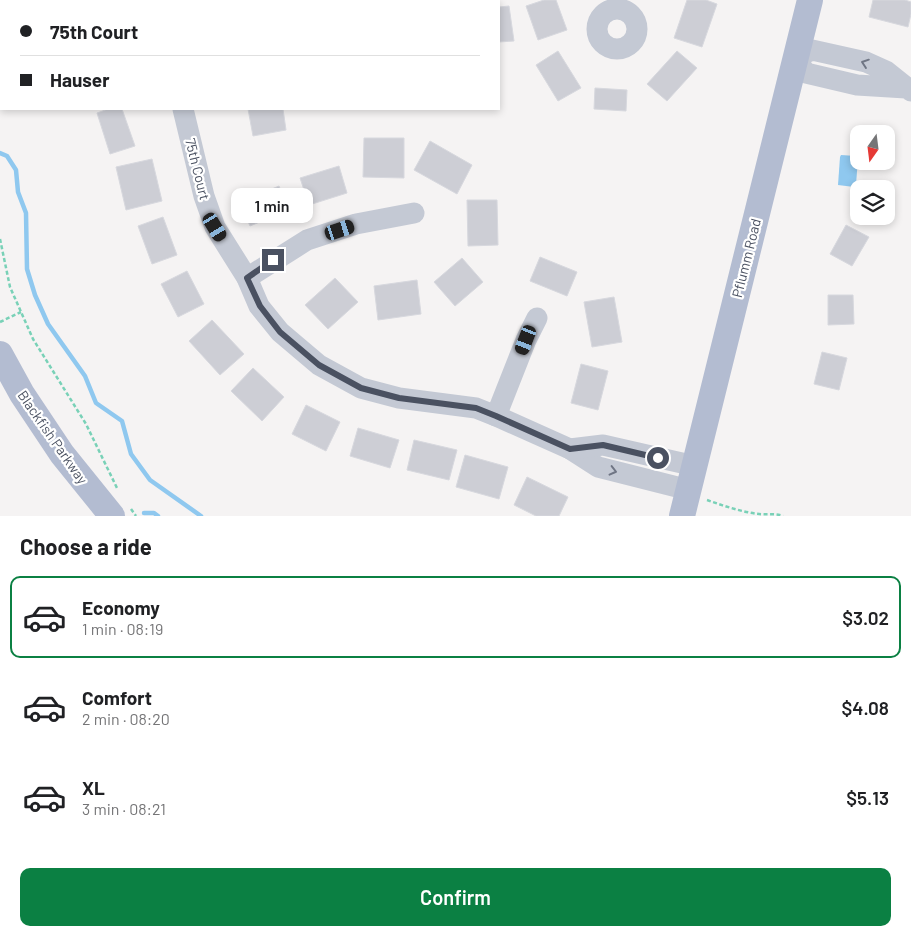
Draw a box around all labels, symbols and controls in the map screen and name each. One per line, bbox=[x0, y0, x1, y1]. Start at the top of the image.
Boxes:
text: 75th Court bbox=[50, 20, 138, 43]
one-way arrow bbox=[861, 58, 870, 68]
text: Hauser bbox=[50, 68, 110, 91]
north arrow bbox=[850, 125, 895, 170]
map controls bbox=[850, 125, 895, 225]
street label: 75th Court bbox=[182, 136, 214, 202]
button: layers bbox=[850, 180, 895, 225]
callout: 1 min bbox=[232, 188, 314, 222]
text: 1 min bbox=[255, 196, 289, 215]
car bbox=[200, 210, 229, 244]
street label: Pflumm Road bbox=[728, 217, 764, 299]
car bbox=[323, 218, 356, 242]
route end bbox=[262, 249, 284, 271]
car bbox=[513, 323, 538, 357]
street label: Blackfish Parkway bbox=[14, 387, 92, 487]
route start bbox=[647, 447, 669, 469]
one-way arrow bbox=[609, 465, 617, 475]
text: Choose a ride bbox=[20, 533, 152, 559]
icon: car bbox=[22, 595, 67, 640]
text: Economy bbox=[82, 596, 160, 619]
text: $3.02 bbox=[842, 606, 889, 629]
text: 1 min · 08:19 bbox=[82, 619, 163, 638]
icon: car bbox=[22, 685, 67, 730]
text: Comfort bbox=[82, 686, 152, 709]
text: $4.08 bbox=[842, 696, 889, 719]
text: 2 min · 08:20 bbox=[82, 709, 170, 728]
icon: car bbox=[22, 775, 67, 820]
text: XL bbox=[82, 776, 105, 799]
text: $5.13 bbox=[846, 786, 889, 809]
text: 3 min · 08:21 bbox=[82, 799, 166, 818]
button: Confirm bbox=[20, 868, 891, 926]

